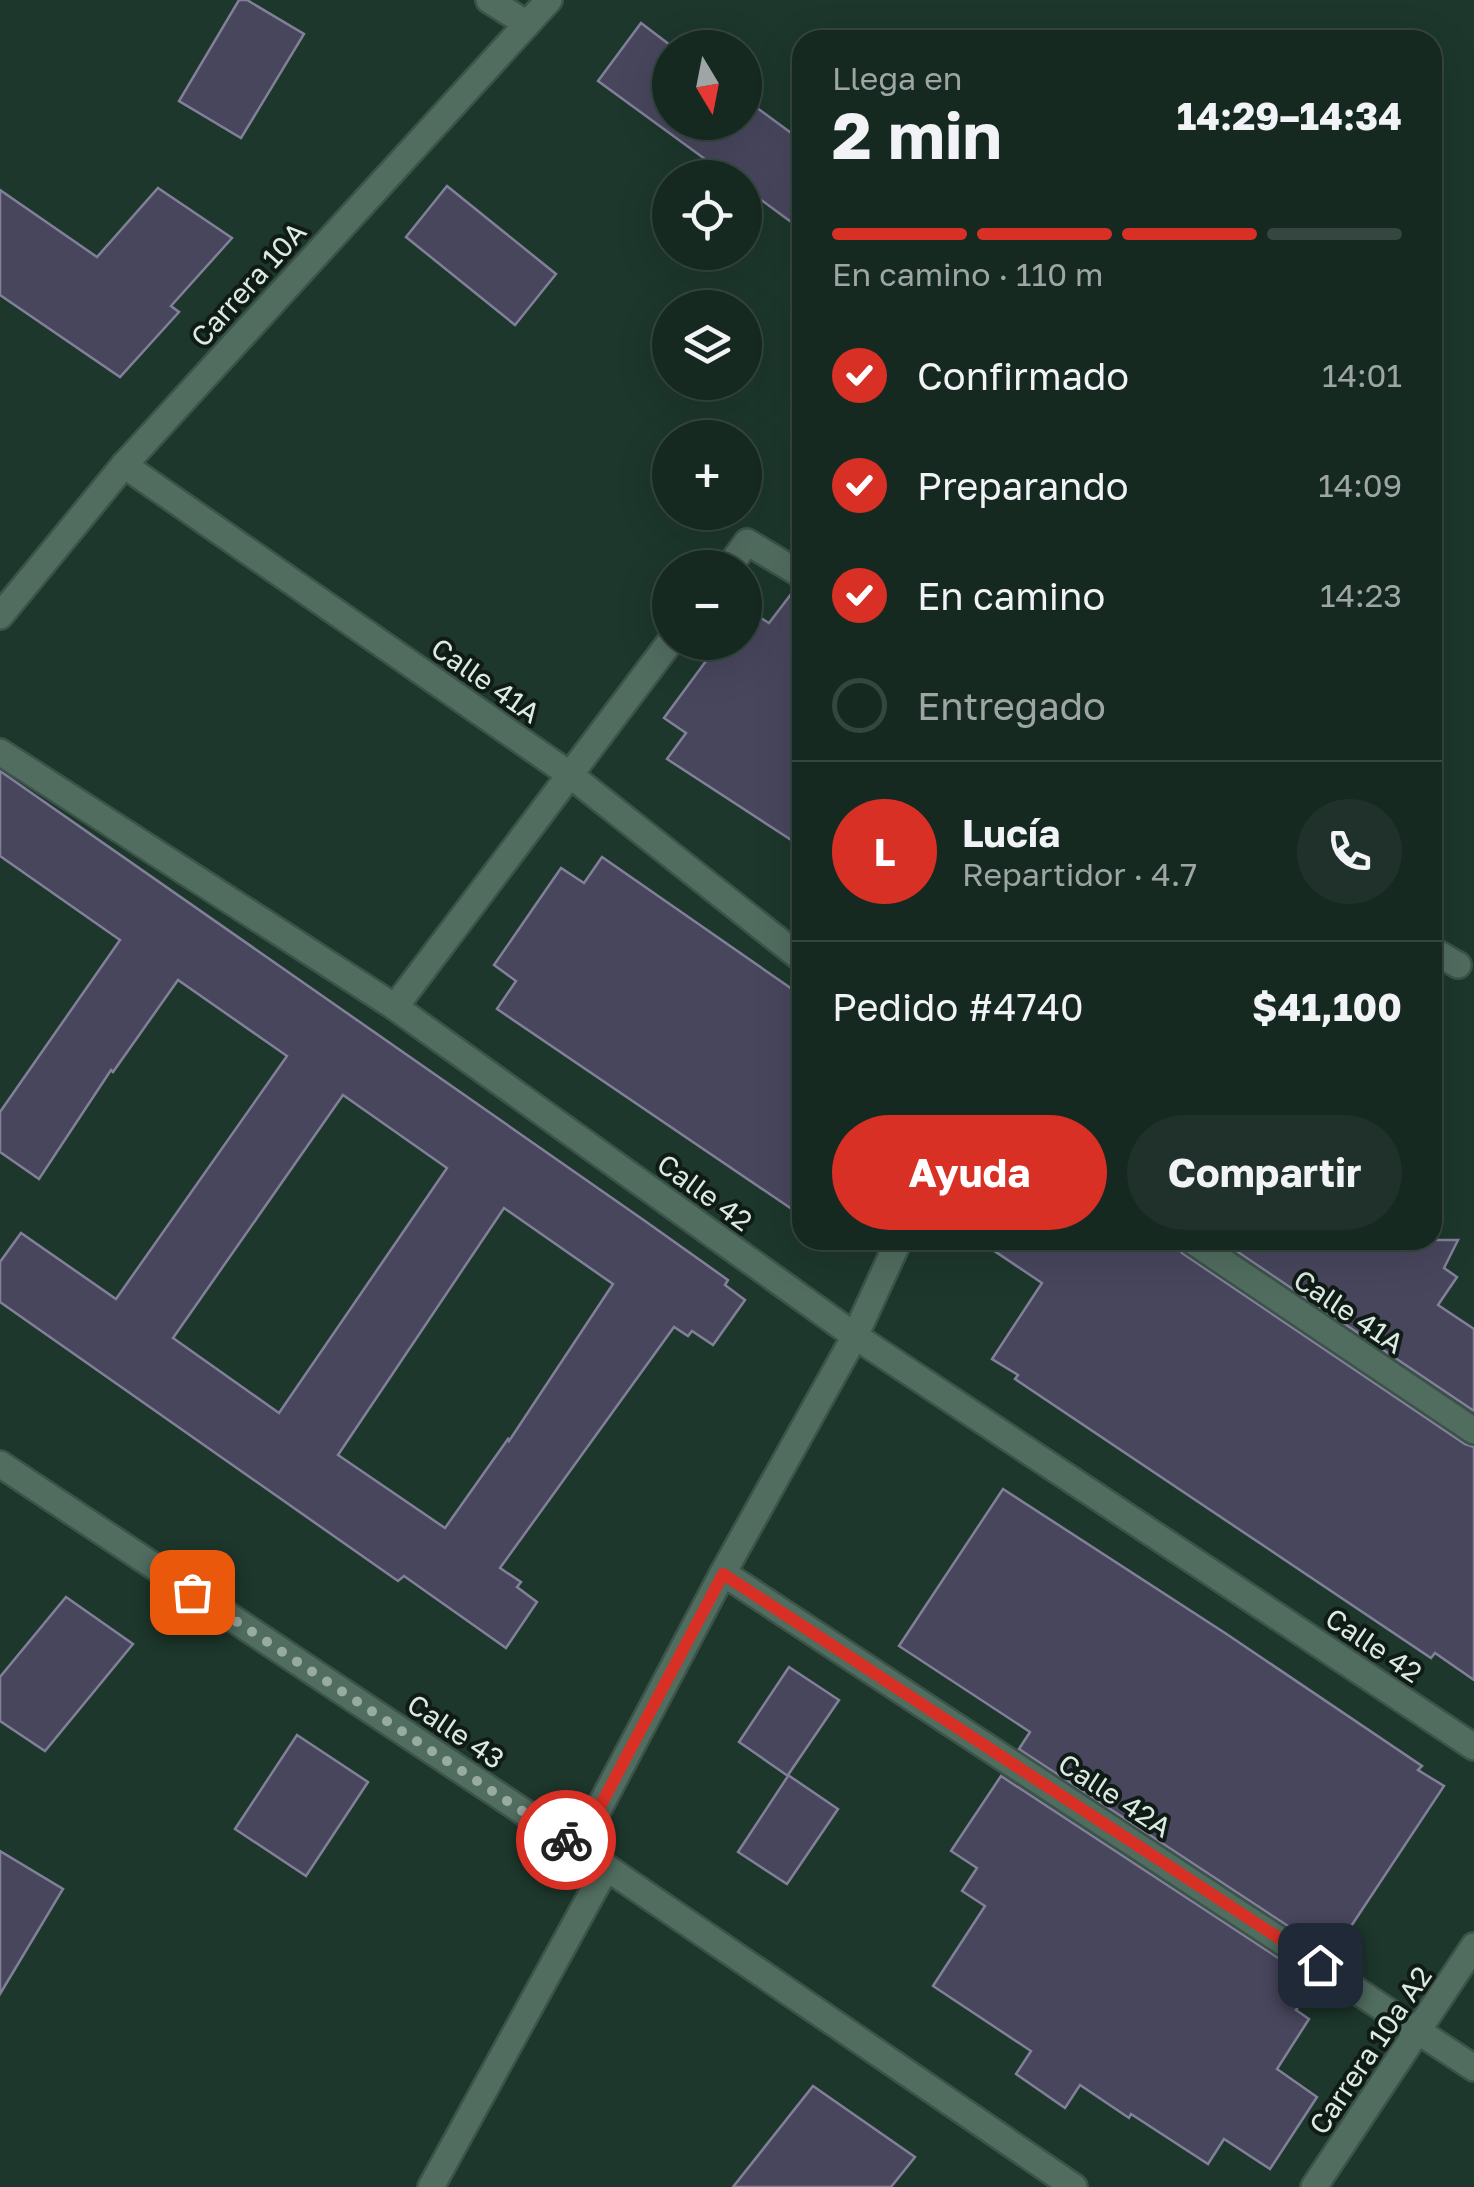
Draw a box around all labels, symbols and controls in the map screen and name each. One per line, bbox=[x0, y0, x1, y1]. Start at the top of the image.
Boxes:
north arrow bbox=[652, 30, 762, 140]
map controls bbox=[652, 30, 762, 660]
text: Llega en bbox=[832, 59, 962, 97]
text: 14:29–14:34 bbox=[1177, 93, 1402, 138]
text: 2 min bbox=[832, 95, 1002, 173]
button: locate bbox=[652, 160, 762, 270]
street label: Carrera 10A bbox=[184, 215, 313, 353]
text: En camino · 110 m bbox=[832, 255, 1103, 293]
button: layers bbox=[652, 290, 762, 400]
icon: check bbox=[832, 348, 887, 403]
text: Confirmado bbox=[917, 353, 1129, 398]
text: 14:01 bbox=[1322, 356, 1402, 394]
button: + bbox=[652, 420, 762, 530]
icon: check bbox=[832, 458, 887, 513]
text: Preparando bbox=[917, 463, 1129, 508]
text: 14:09 bbox=[1318, 466, 1402, 504]
button: − bbox=[652, 550, 762, 660]
icon: check bbox=[832, 568, 887, 623]
text: En camino bbox=[917, 573, 1105, 618]
text: 14:23 bbox=[1320, 576, 1402, 614]
street label: Calle 41A bbox=[425, 631, 547, 730]
text: Entregado bbox=[917, 683, 1106, 728]
button: phone bbox=[1297, 799, 1402, 904]
text: Lucía bbox=[962, 810, 1060, 855]
text: L bbox=[874, 829, 895, 874]
text: Repartidor · 4.7 bbox=[962, 855, 1197, 893]
text: Pedido #4740 bbox=[832, 984, 1084, 1029]
text: $41,100 bbox=[1252, 984, 1402, 1029]
button: Ayuda bbox=[832, 1115, 1107, 1230]
button: Compartir bbox=[1127, 1115, 1402, 1230]
street label: Calle 42 bbox=[651, 1147, 759, 1237]
street label: Calle 41A bbox=[1288, 1262, 1410, 1360]
pin bbox=[150, 1550, 235, 1635]
icon: bag bbox=[165, 1565, 220, 1620]
street label: Calle 42 bbox=[1320, 1601, 1428, 1689]
street label: Calle 43 bbox=[402, 1687, 510, 1775]
street label: Calle 42A bbox=[1052, 1746, 1178, 1844]
courier bbox=[516, 1790, 616, 1890]
icon: bike bbox=[539, 1813, 594, 1868]
pin bbox=[1278, 1923, 1363, 2008]
icon: home bbox=[1293, 1938, 1348, 1993]
street label: Carrera 10ª A2 bbox=[1302, 1960, 1438, 2140]

